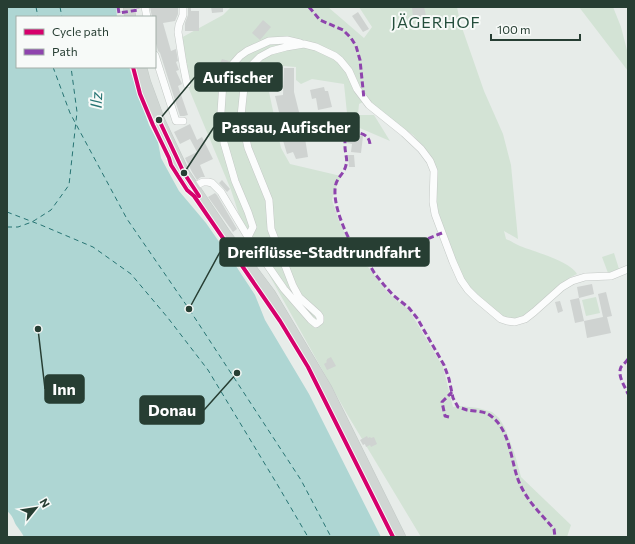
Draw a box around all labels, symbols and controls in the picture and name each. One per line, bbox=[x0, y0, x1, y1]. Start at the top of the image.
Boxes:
district label: JÄGERHOF bbox=[391, 12, 481, 31]
legend bbox=[16, 16, 156, 68]
scale bar bbox=[491, 16, 580, 42]
text: 100 m bbox=[497, 22, 531, 36]
text: Cycle path bbox=[52, 24, 109, 38]
text: Path bbox=[52, 44, 78, 58]
callout: Aufischer bbox=[195, 63, 282, 91]
text: Aufischer bbox=[203, 67, 274, 86]
water label: Ilz bbox=[86, 91, 105, 109]
callout: Passau, Aufischer bbox=[214, 113, 359, 141]
text: Passau, Aufischer bbox=[221, 117, 351, 136]
callout: Dreiflüsse-Stadtrundfahrt bbox=[220, 238, 429, 266]
text: Dreiflüsse-Stadtrundfahrt bbox=[227, 242, 421, 261]
callout: Inn bbox=[45, 375, 84, 403]
text: Inn bbox=[52, 379, 76, 398]
callout: Donau bbox=[140, 396, 204, 424]
text: Donau bbox=[148, 400, 196, 419]
north arrow bbox=[16, 488, 56, 528]
text: N bbox=[37, 496, 53, 510]

